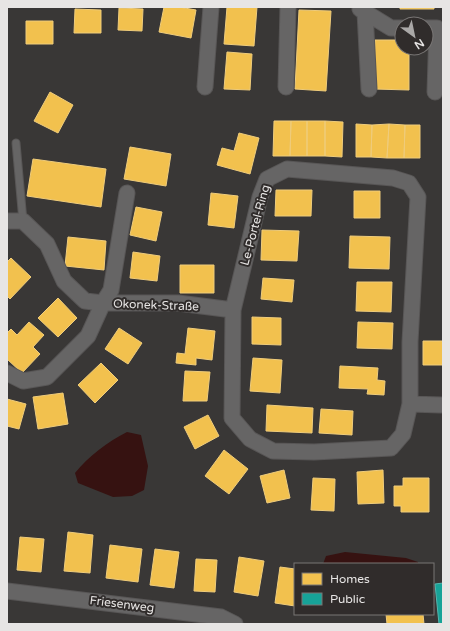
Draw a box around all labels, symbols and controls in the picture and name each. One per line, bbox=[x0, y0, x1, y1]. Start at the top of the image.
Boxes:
north arrow bbox=[394, 16, 434, 56]
text: N bbox=[412, 36, 426, 52]
street label: Le-Portel-Ring bbox=[237, 183, 273, 267]
street label: Okonek-Straße bbox=[113, 297, 199, 314]
legend bbox=[294, 563, 434, 615]
text: Homes bbox=[330, 572, 370, 586]
text: Public bbox=[330, 592, 365, 606]
street label: Friesenweg bbox=[89, 593, 155, 615]

